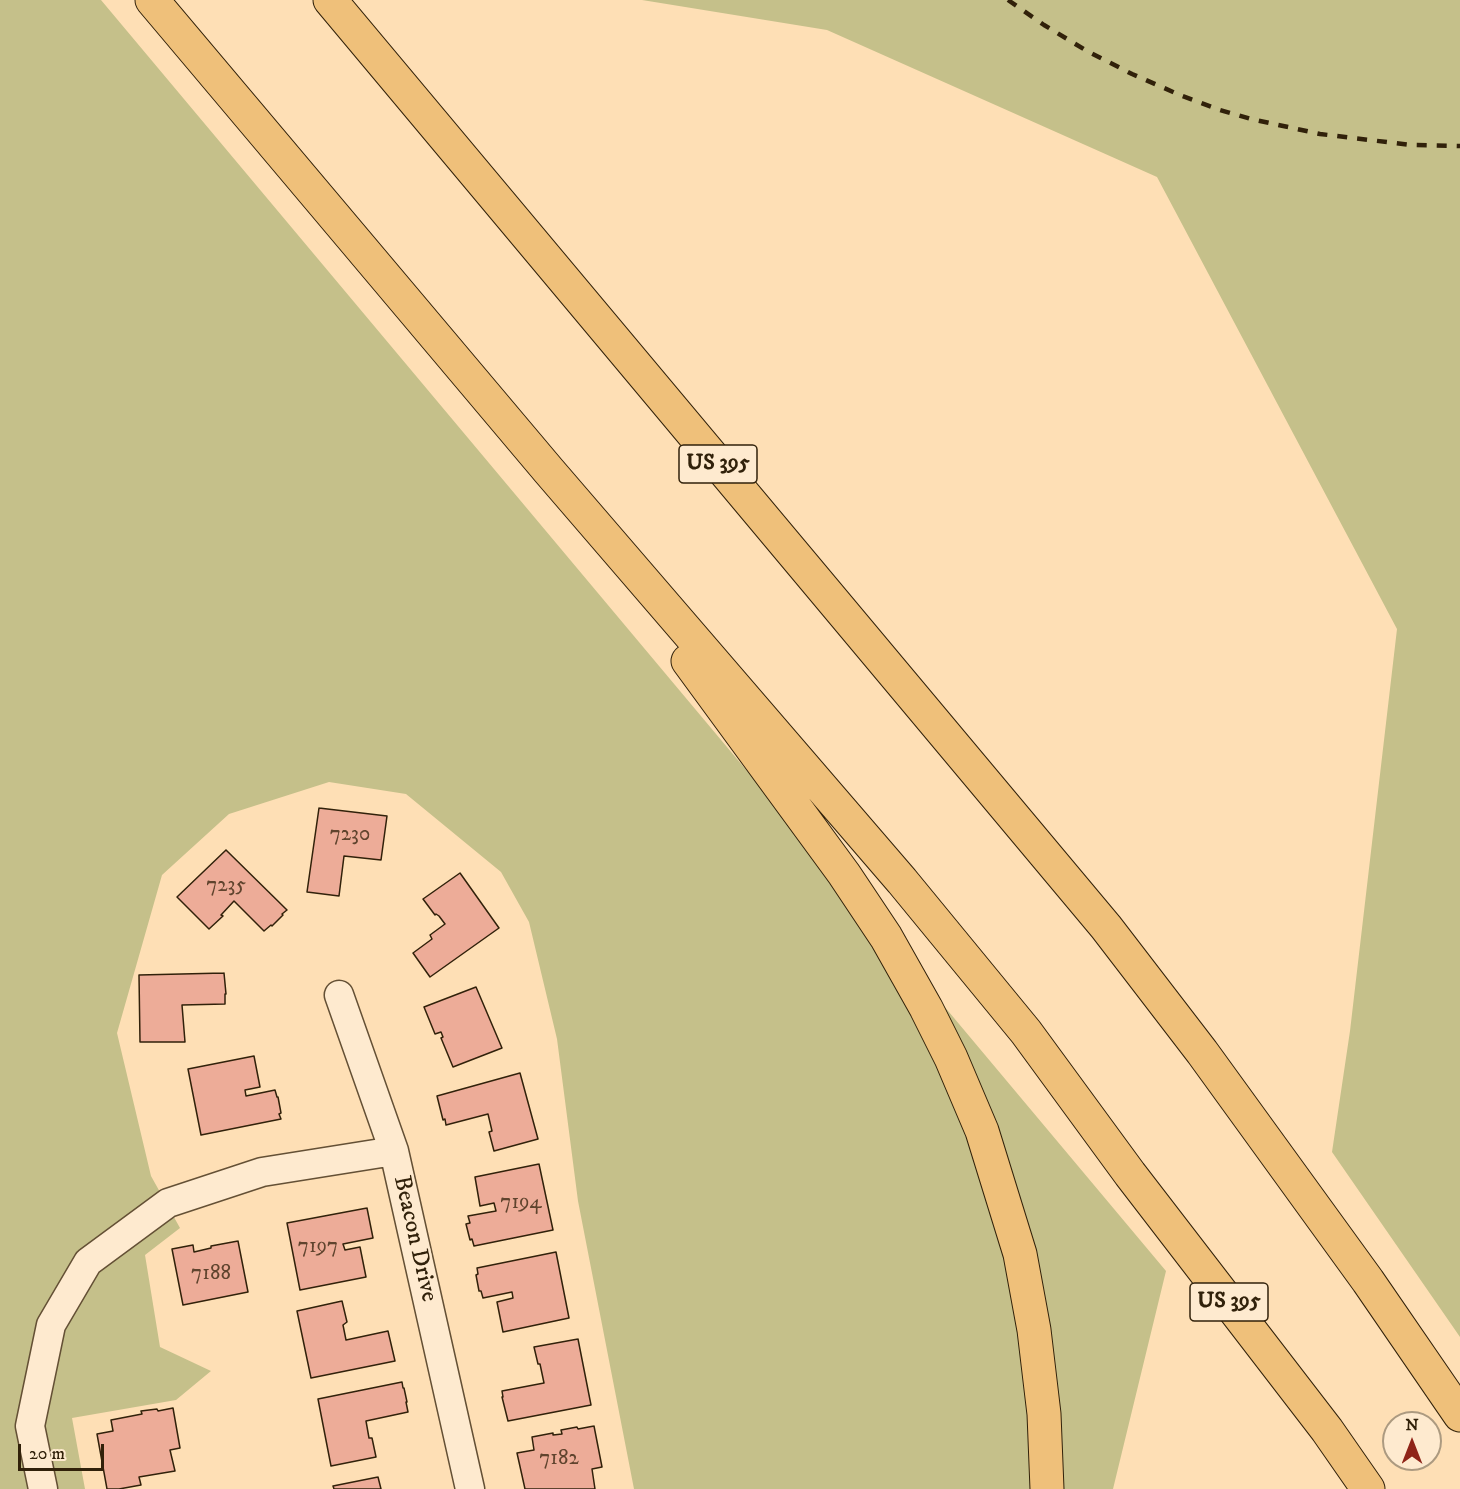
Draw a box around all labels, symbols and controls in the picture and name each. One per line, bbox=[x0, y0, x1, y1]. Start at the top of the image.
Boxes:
road number: US 395 bbox=[679, 445, 757, 483]
house number: 7230 bbox=[330, 823, 370, 849]
house number: 7235 bbox=[206, 874, 246, 900]
street label: Beacon Drive bbox=[386, 1173, 442, 1305]
house number: 7194 bbox=[500, 1191, 542, 1217]
house number: 7197 bbox=[298, 1235, 338, 1261]
house number: 7188 bbox=[191, 1262, 231, 1288]
road number: US 395 bbox=[1190, 1283, 1268, 1321]
north arrow bbox=[1382, 1411, 1442, 1471]
text: N bbox=[1405, 1415, 1419, 1435]
scale bar bbox=[21, 1432, 106, 1470]
text: 20 m bbox=[29, 1443, 65, 1465]
house number: 7182 bbox=[539, 1447, 579, 1473]

